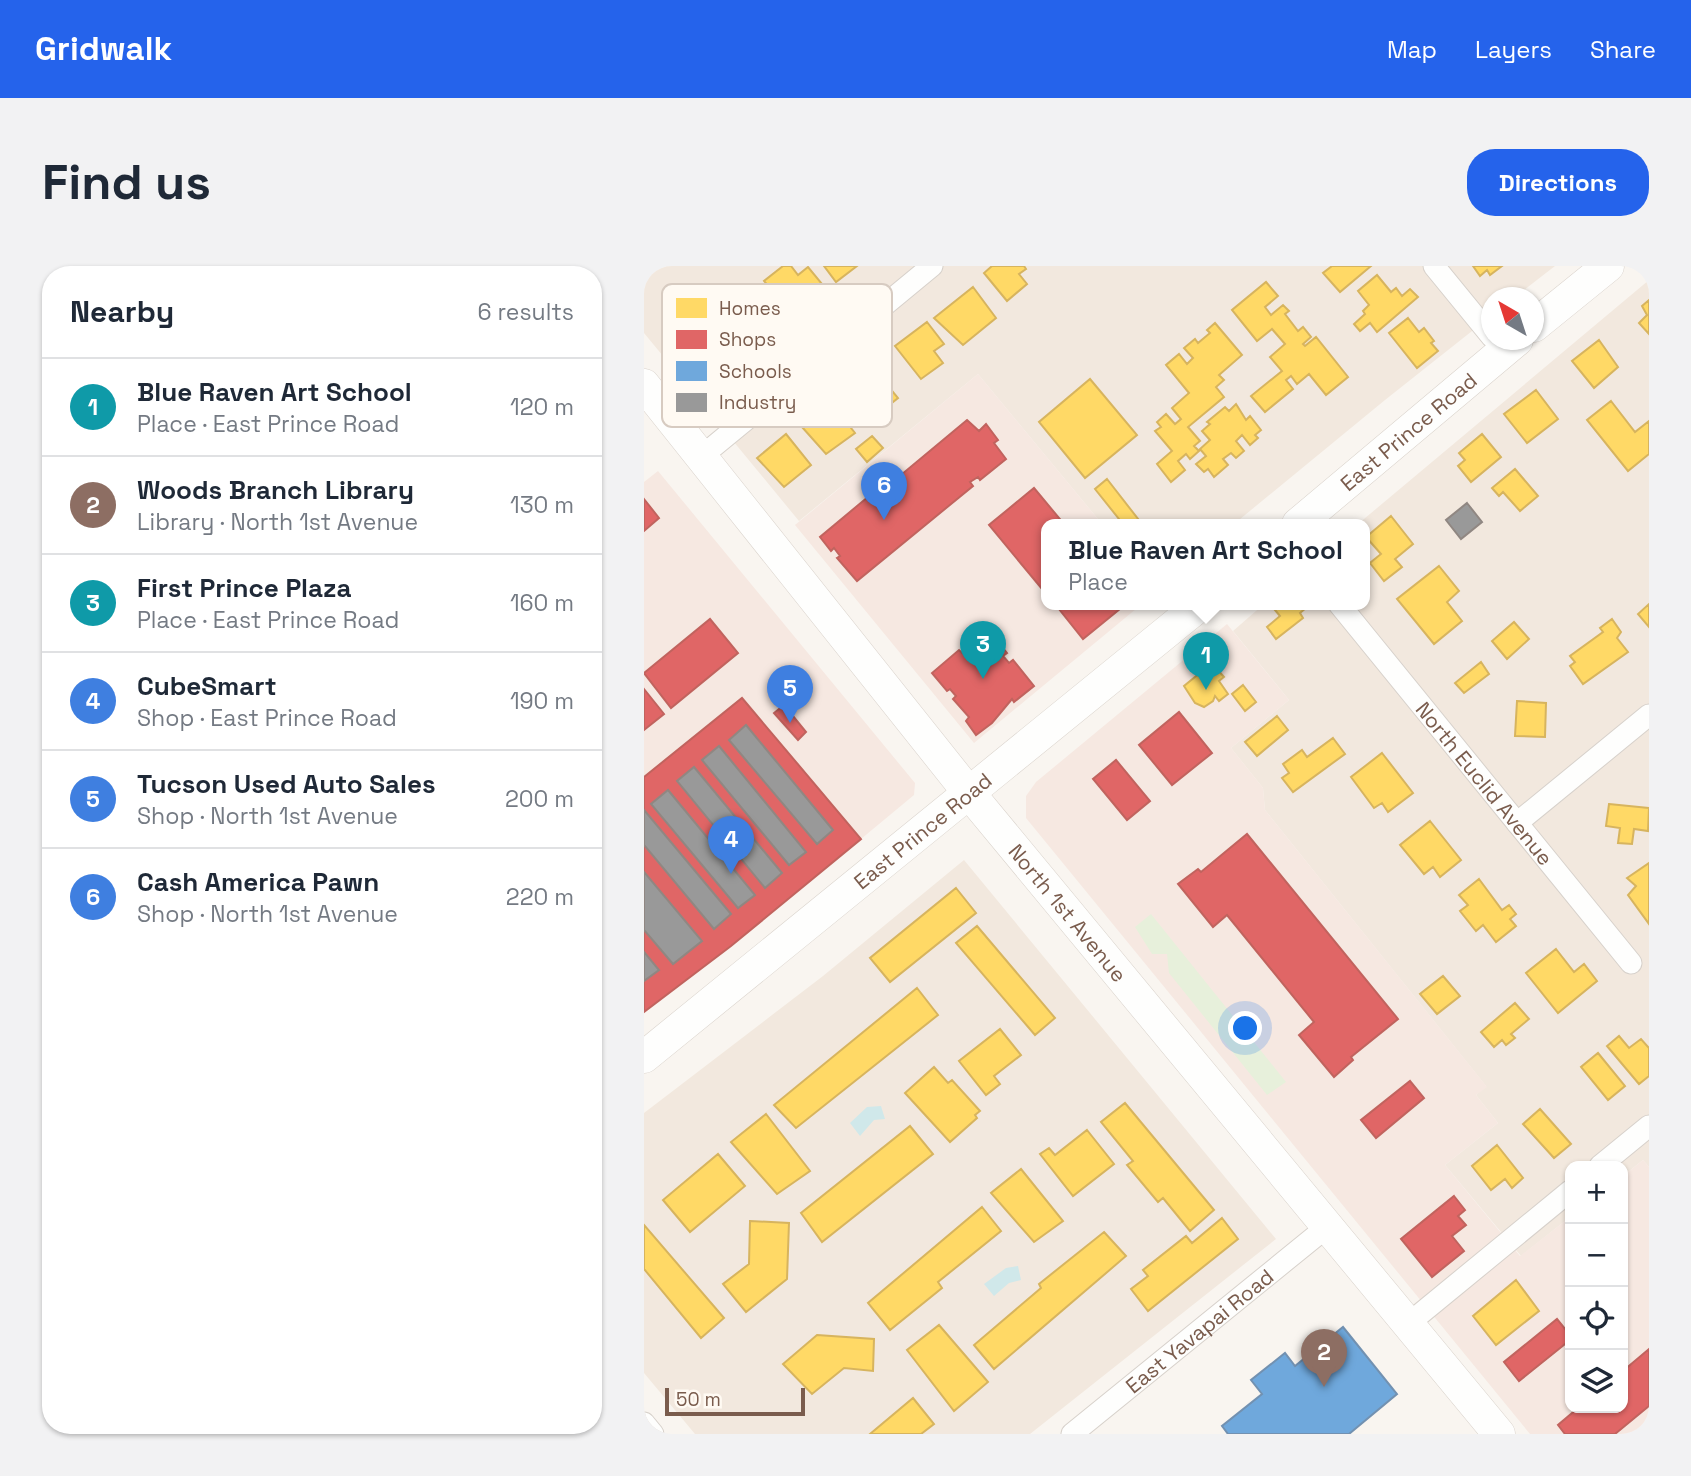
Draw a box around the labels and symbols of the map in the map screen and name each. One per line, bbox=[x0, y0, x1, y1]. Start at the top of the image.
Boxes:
legend bbox=[662, 284, 892, 427]
north arrow bbox=[1481, 287, 1544, 350]
text: Homes bbox=[719, 296, 781, 321]
text: Shops bbox=[719, 327, 776, 352]
text: Schools bbox=[719, 359, 792, 384]
street label: East Prince Road bbox=[1334, 366, 1482, 496]
text: Industry bbox=[719, 390, 796, 415]
pin: 6 bbox=[861, 462, 907, 520]
pin: 3 bbox=[960, 621, 1006, 679]
pin: 1 bbox=[1183, 632, 1229, 690]
pin: 5 bbox=[767, 665, 813, 723]
street label: North Euclid Avenue bbox=[1410, 696, 1559, 871]
street label: East Prince Road bbox=[848, 766, 997, 895]
pin: 4 bbox=[708, 816, 754, 874]
street label: North 1st Avenue bbox=[1003, 838, 1133, 987]
your location bbox=[1228, 1011, 1262, 1045]
street label: East Yavapai Road bbox=[1120, 1262, 1279, 1399]
pin: 2 bbox=[1301, 1329, 1347, 1387]
scale bar bbox=[665, 1385, 805, 1417]

